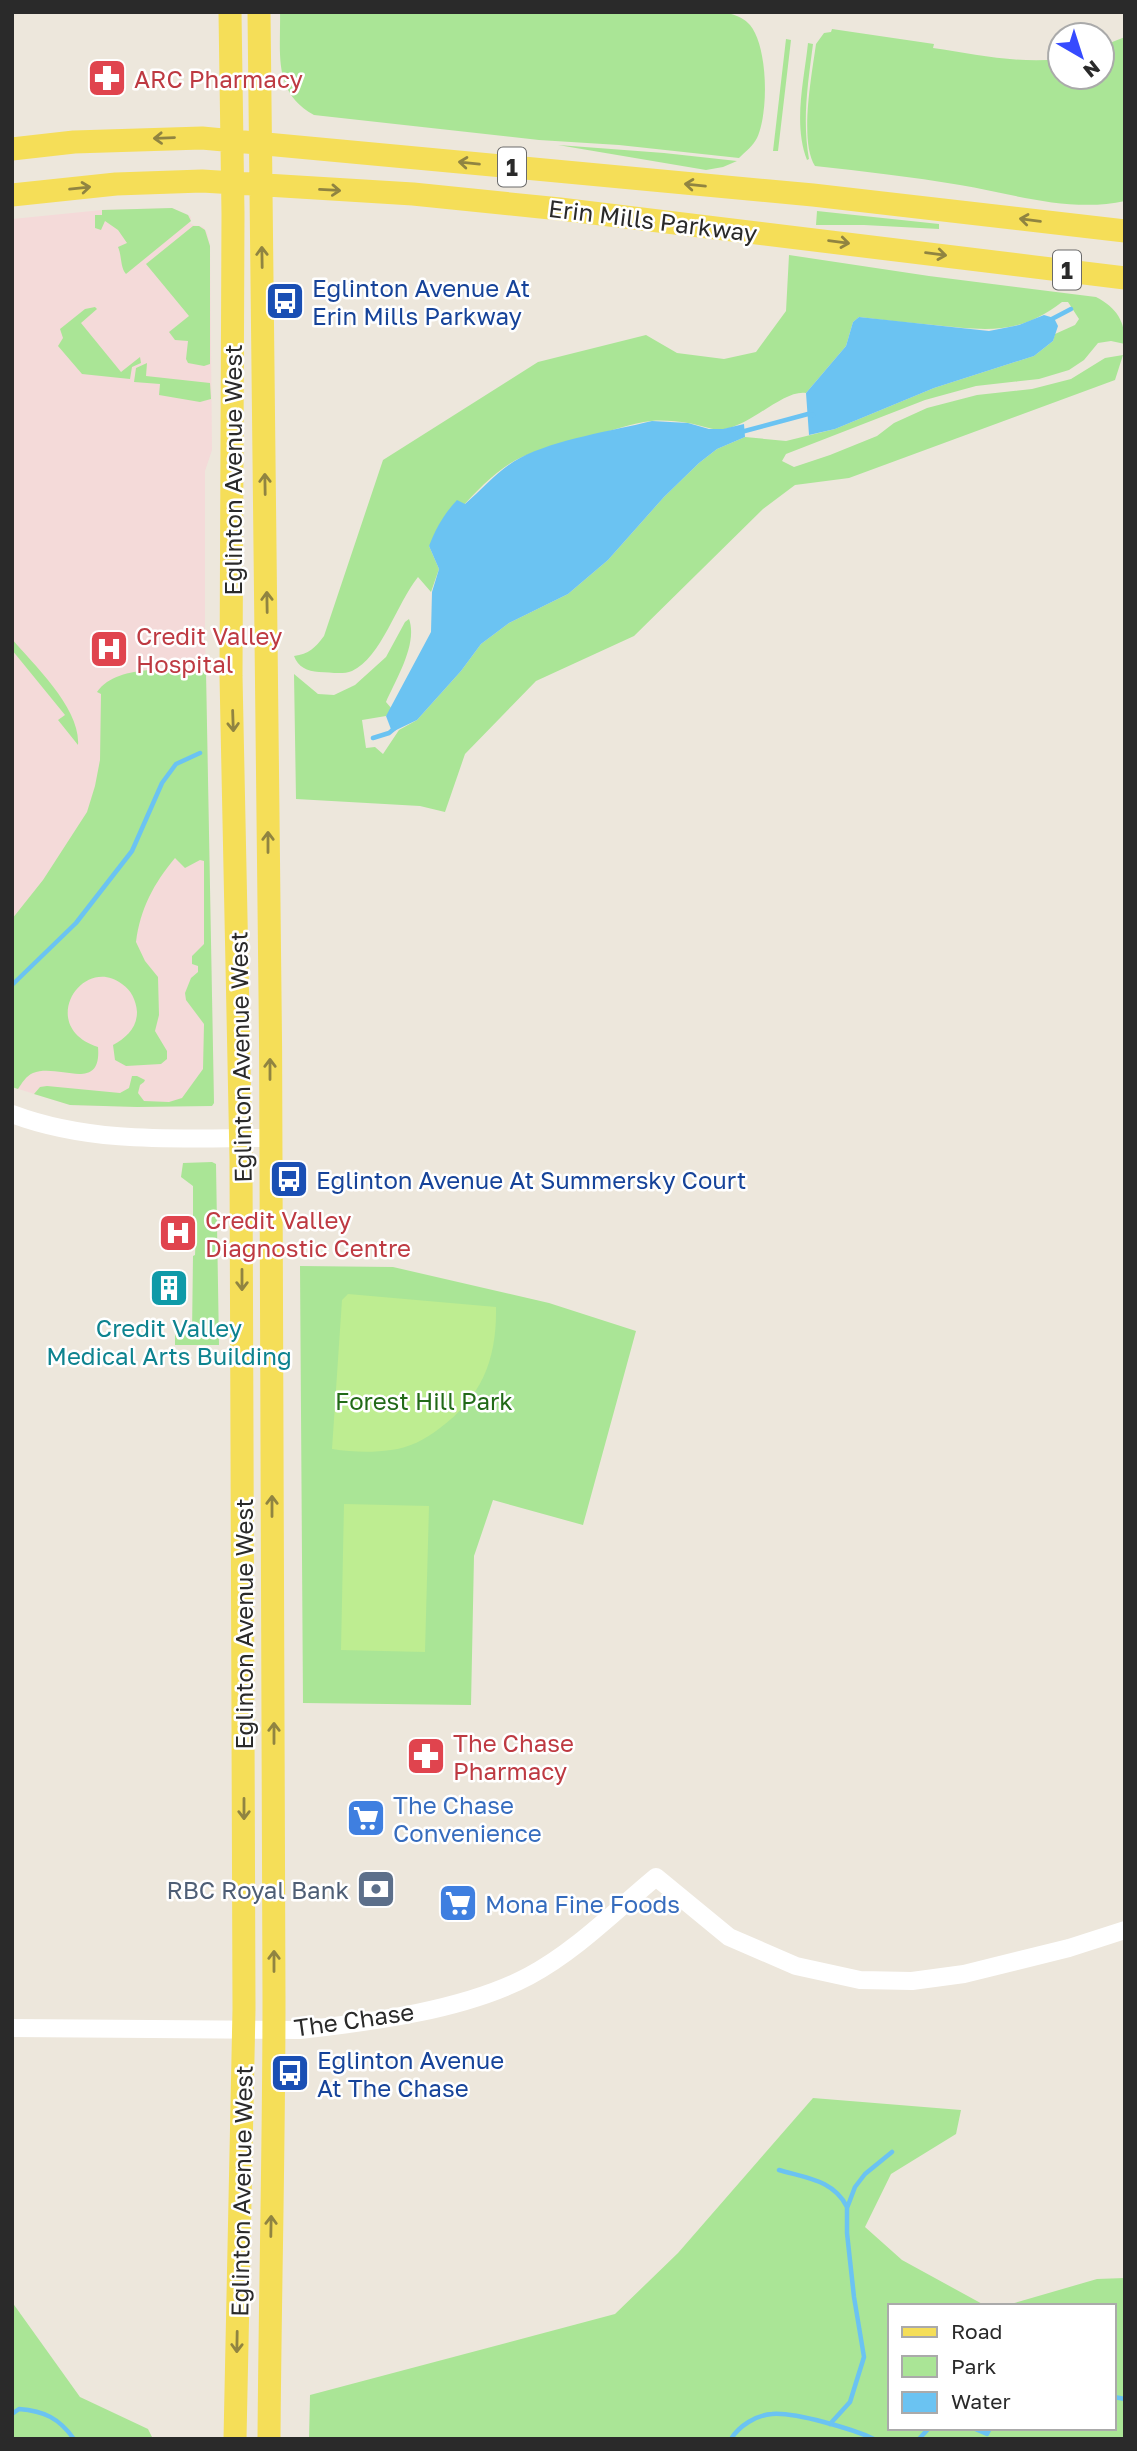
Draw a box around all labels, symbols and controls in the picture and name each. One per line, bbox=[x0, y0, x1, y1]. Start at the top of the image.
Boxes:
north arrow bbox=[1046, 21, 1116, 91]
text: N bbox=[1079, 56, 1105, 83]
pharmacy icon: ARC Pharmacy bbox=[86, 57, 128, 99]
place label: ARC Pharmacy bbox=[134, 64, 303, 93]
one-way arrow bbox=[153, 132, 176, 145]
road number: 1 bbox=[498, 148, 526, 186]
one-way arrow bbox=[458, 156, 481, 169]
one-way arrow bbox=[684, 178, 707, 191]
one-way arrow bbox=[68, 181, 91, 194]
one-way arrow bbox=[318, 183, 341, 196]
street label: Erin Mills Parkway bbox=[547, 193, 759, 247]
one-way arrow bbox=[1019, 214, 1042, 227]
one-way arrow bbox=[827, 235, 850, 248]
one-way arrow bbox=[255, 246, 269, 269]
one-way arrow bbox=[924, 248, 947, 261]
road number: 1 bbox=[1053, 250, 1081, 290]
place label: Eglinton Avenue At Erin Mills Parkway bbox=[312, 273, 530, 330]
bus stop icon: Eglinton Avenue At Erin Mills Parkway bbox=[264, 280, 306, 322]
street label: Eglinton Avenue West bbox=[218, 344, 247, 596]
one-way arrow bbox=[258, 473, 272, 496]
one-way arrow bbox=[260, 591, 273, 614]
place label: Credit Valley Hospital bbox=[136, 621, 282, 678]
hospital icon: Credit Valley Hospital bbox=[88, 628, 130, 670]
one-way arrow bbox=[226, 709, 239, 732]
one-way arrow bbox=[261, 831, 275, 854]
street label: Eglinton Avenue West bbox=[223, 931, 257, 1183]
one-way arrow bbox=[263, 1058, 277, 1081]
bus stop icon: Eglinton Avenue At Summersky Court bbox=[268, 1158, 310, 1200]
place label: Eglinton Avenue At Summersky Court bbox=[316, 1165, 746, 1194]
place label: Credit Valley Diagnostic Centre bbox=[205, 1205, 411, 1262]
hospital icon: Credit Valley Diagnostic Centre bbox=[157, 1212, 199, 1254]
building icon: Credit Valley Medical Arts Building bbox=[148, 1267, 190, 1309]
one-way arrow bbox=[235, 1268, 249, 1291]
place label: Credit Valley Medical Arts Building bbox=[46, 1313, 292, 1370]
park label: Forest Hill Park bbox=[335, 1386, 513, 1415]
one-way arrow bbox=[266, 1495, 279, 1518]
street label: Eglinton Avenue West bbox=[229, 1498, 258, 1750]
one-way arrow bbox=[267, 1722, 281, 1745]
place label: The Chase Pharmacy bbox=[453, 1728, 574, 1785]
pharmacy icon: The Chase Pharmacy bbox=[405, 1735, 447, 1777]
place label: The Chase Convenience bbox=[393, 1790, 542, 1847]
one-way arrow bbox=[237, 1797, 251, 1820]
supermarket icon: The Chase Convenience bbox=[345, 1797, 387, 1839]
bank icon: RBC Royal Bank bbox=[355, 1868, 397, 1910]
place label: RBC Royal Bank bbox=[166, 1875, 349, 1904]
supermarket icon: Mona Fine Foods bbox=[437, 1882, 479, 1924]
place label: Mona Fine Foods bbox=[485, 1889, 680, 1918]
one-way arrow bbox=[267, 1950, 281, 1973]
street label: The Chase bbox=[292, 1996, 416, 2042]
place label: Eglinton Avenue At The Chase bbox=[317, 2045, 504, 2102]
bus stop icon: Eglinton Avenue At The Chase bbox=[269, 2052, 311, 2094]
street label: Eglinton Avenue West bbox=[224, 2065, 258, 2317]
one-way arrow bbox=[264, 2215, 278, 2238]
legend bbox=[888, 2304, 1116, 2430]
text: Road bbox=[951, 2318, 1002, 2344]
one-way arrow bbox=[230, 2331, 244, 2354]
text: Park bbox=[951, 2353, 997, 2379]
text: Water bbox=[951, 2388, 1011, 2414]

